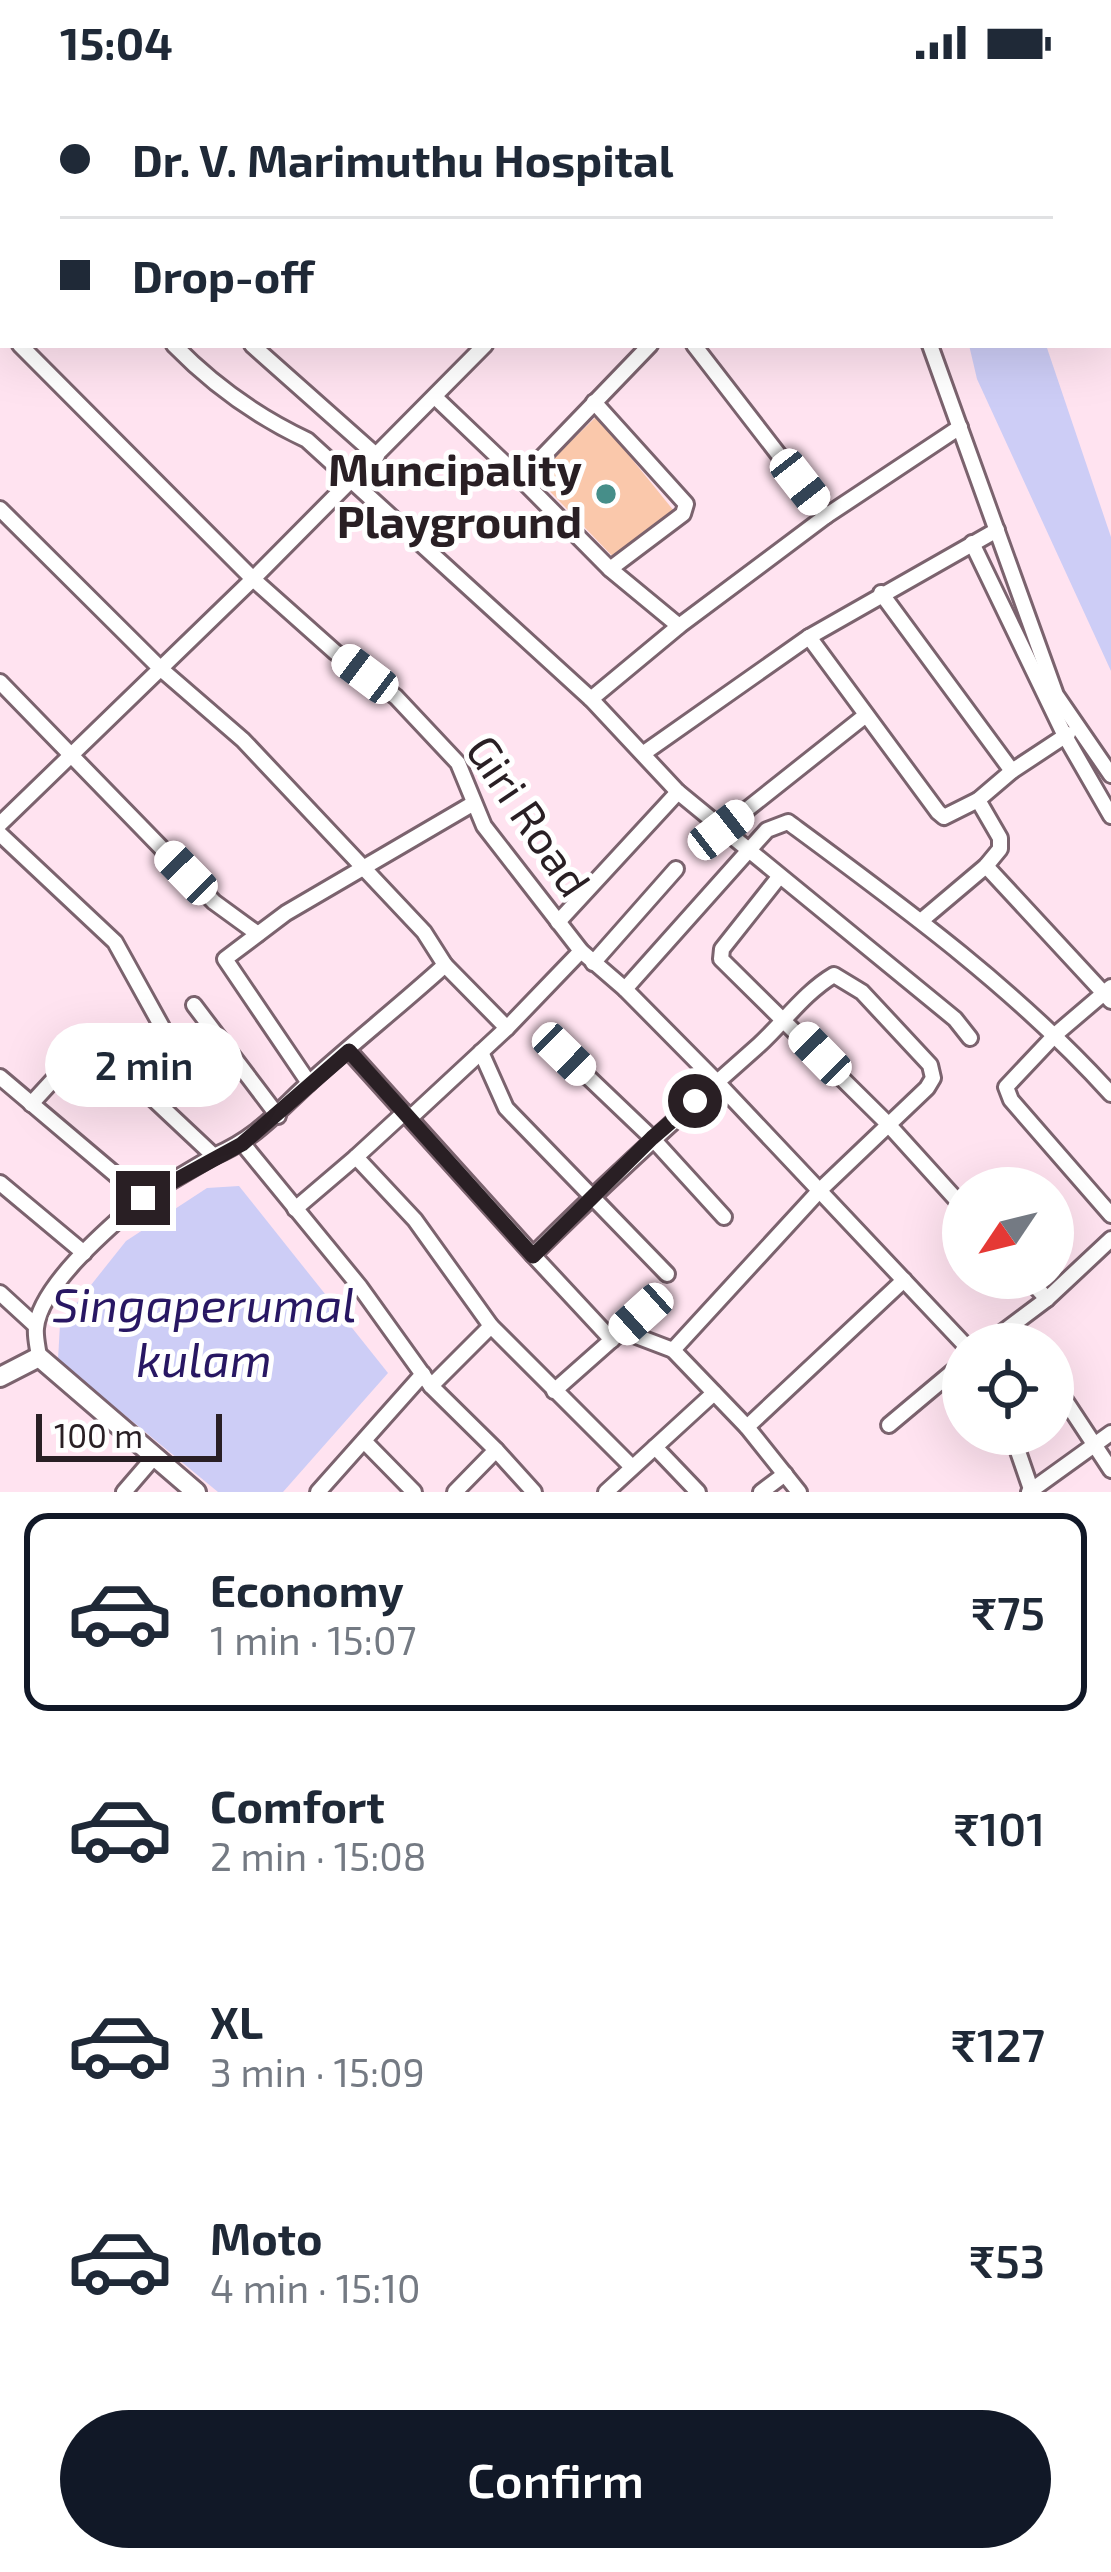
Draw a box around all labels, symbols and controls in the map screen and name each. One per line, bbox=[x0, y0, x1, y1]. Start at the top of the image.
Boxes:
text: 15:04 bbox=[60, 15, 173, 69]
text: Dr. V. Marimuthu Hospital bbox=[132, 132, 673, 186]
text: Drop-off bbox=[132, 248, 314, 302]
place label: Muncipality Playground bbox=[328, 441, 583, 548]
car bbox=[764, 443, 836, 521]
marker: Muncipality Playground bbox=[593, 481, 619, 507]
car bbox=[325, 638, 405, 710]
street label: Giri Road bbox=[457, 724, 603, 906]
car bbox=[682, 794, 760, 866]
car bbox=[148, 835, 224, 911]
car bbox=[526, 1016, 602, 1092]
car bbox=[782, 1016, 858, 1092]
callout: 2 min bbox=[44, 1024, 242, 1108]
text: 2 min bbox=[95, 1041, 193, 1088]
route start bbox=[668, 1074, 722, 1128]
north arrow bbox=[942, 1167, 1074, 1299]
map controls bbox=[942, 1167, 1074, 1455]
route end bbox=[116, 1171, 170, 1225]
water label: Singaperumal kulam bbox=[52, 1274, 356, 1387]
car bbox=[602, 1277, 680, 1351]
button: locate bbox=[942, 1323, 1074, 1455]
scale bar bbox=[36, 1408, 222, 1461]
text: 100 m bbox=[54, 1415, 143, 1455]
icon: car bbox=[66, 1558, 174, 1666]
text: Economy bbox=[210, 1562, 404, 1616]
text: ₹75 bbox=[971, 1585, 1045, 1639]
text: 1 min · 15:07 bbox=[210, 1616, 416, 1663]
icon: car bbox=[66, 1774, 174, 1882]
text: Comfort bbox=[210, 1778, 385, 1832]
text: ₹101 bbox=[953, 1801, 1045, 1855]
text: 2 min · 15:08 bbox=[210, 1832, 427, 1879]
icon: car bbox=[66, 1990, 174, 2098]
text: XL bbox=[210, 1994, 263, 2048]
text: ₹127 bbox=[951, 2017, 1045, 2071]
text: 3 min · 15:09 bbox=[210, 2048, 425, 2095]
icon: car bbox=[66, 2206, 174, 2314]
text: Moto bbox=[210, 2210, 323, 2264]
text: ₹53 bbox=[969, 2233, 1045, 2287]
text: 4 min · 15:10 bbox=[210, 2264, 420, 2311]
button: Confirm bbox=[60, 2410, 1051, 2548]

